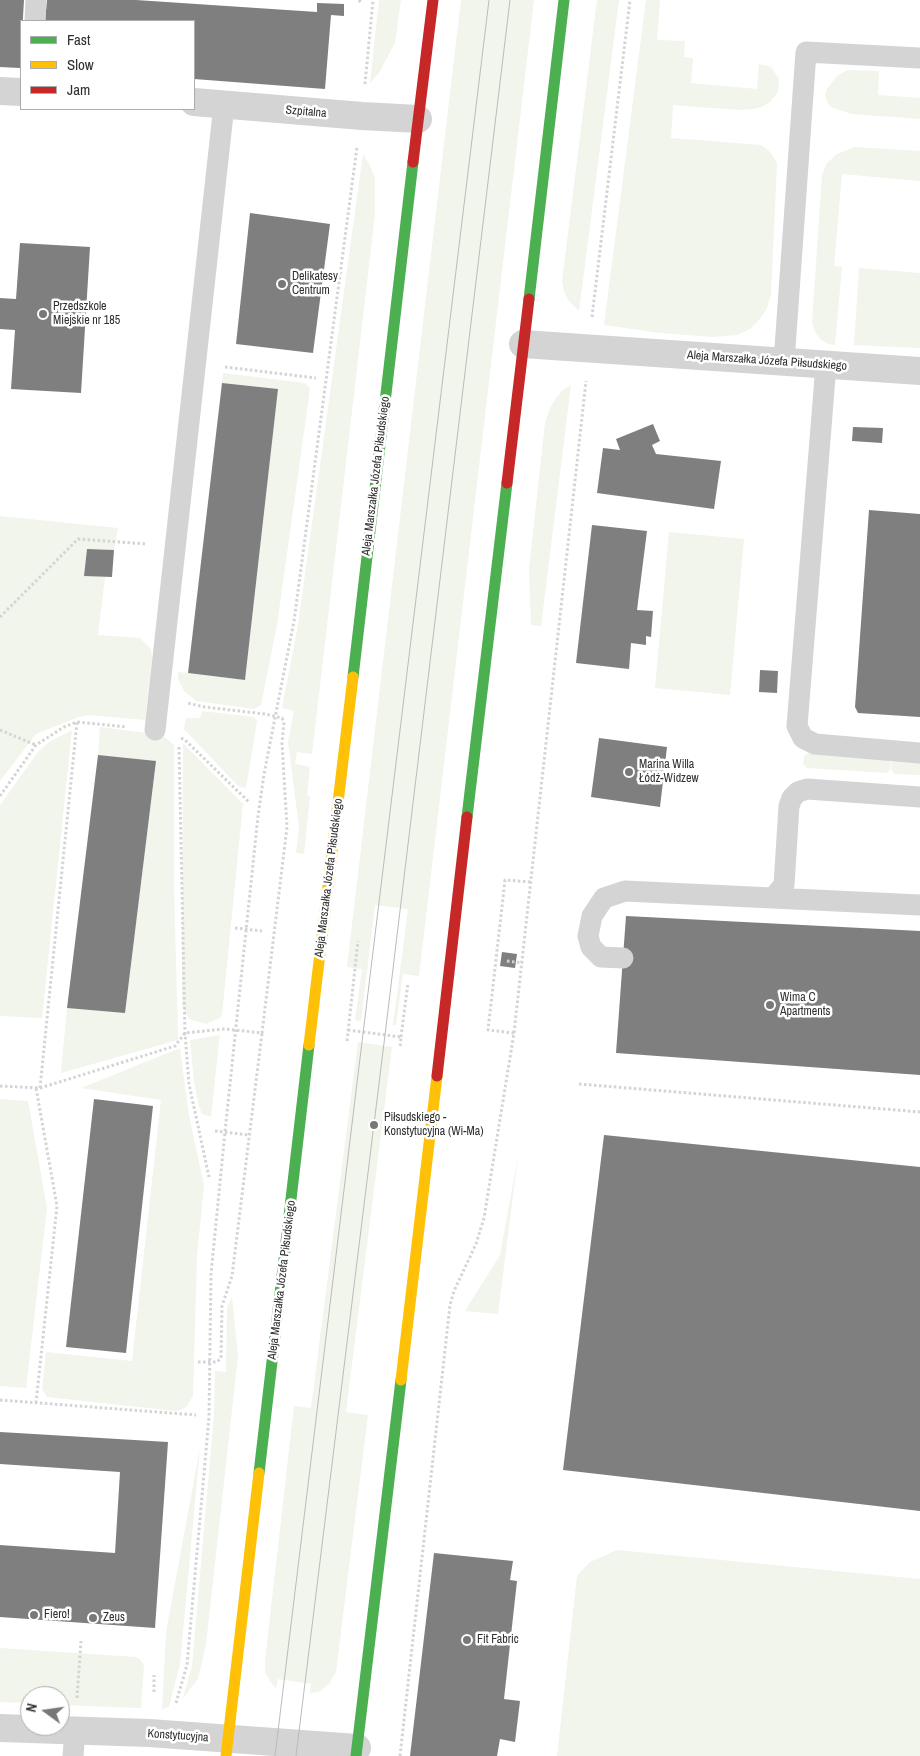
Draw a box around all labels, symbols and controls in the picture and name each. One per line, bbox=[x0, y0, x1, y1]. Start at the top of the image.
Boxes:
legend bbox=[20, 20, 195, 110]
text: Fast bbox=[67, 29, 90, 50]
text: Slow bbox=[67, 54, 94, 75]
text: Jam bbox=[67, 79, 90, 100]
street label: Szpitalna bbox=[285, 103, 327, 121]
place label: Delikatesy Centrum bbox=[292, 270, 338, 298]
marker: Delikatesy Centrum bbox=[276, 278, 288, 290]
place label: Przedszkole Miejskie nr 185 bbox=[53, 300, 120, 328]
marker: Przedszkole Miejskie nr 185 bbox=[37, 308, 49, 320]
street label: Aleja Marszałka Józefa Piłsudskiego bbox=[687, 348, 847, 374]
street label: Aleja Marszałka Józefa Piłsudskiego bbox=[359, 396, 393, 556]
place label: Marina Willa Łódź-Widzew bbox=[639, 758, 699, 786]
marker: Marina Willa Łódź-Widzew bbox=[623, 766, 635, 778]
street label: Aleja Marszałka Józefa Piłsudskiego bbox=[312, 798, 346, 958]
place label: Wima C Apartments bbox=[780, 991, 830, 1019]
marker: Wima C Apartments bbox=[764, 999, 776, 1011]
place label: Piłsudskiego - Konstytucyjna (Wi-Ma) bbox=[384, 1111, 484, 1139]
marker: Piłsudskiego - Konstytucyjna (Wi-Ma) bbox=[368, 1119, 380, 1131]
street label: Aleja Marszałka Józefa Piłsudskiego bbox=[265, 1200, 299, 1360]
place label: Fiero! bbox=[44, 1608, 70, 1622]
marker: Fiero! bbox=[28, 1609, 40, 1621]
place label: Zeus bbox=[103, 1611, 125, 1625]
marker: Zeus bbox=[87, 1612, 99, 1624]
place label: Fit Fabric bbox=[477, 1633, 519, 1647]
marker: Fit Fabric bbox=[461, 1634, 473, 1646]
north arrow bbox=[20, 1686, 70, 1736]
text: N bbox=[22, 1701, 41, 1714]
street label: Konstytucyjna bbox=[147, 1727, 209, 1745]

